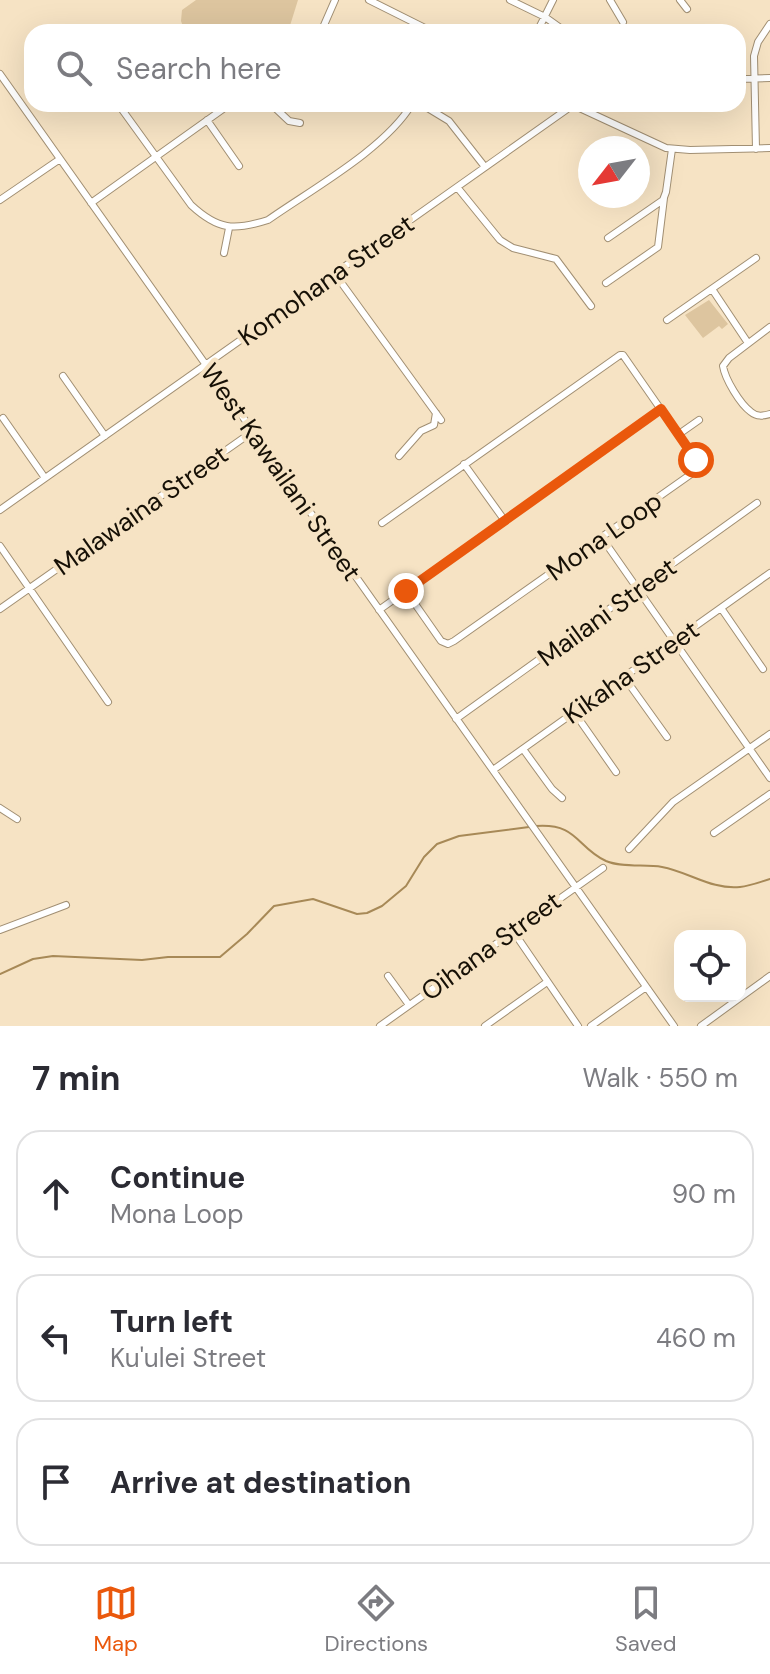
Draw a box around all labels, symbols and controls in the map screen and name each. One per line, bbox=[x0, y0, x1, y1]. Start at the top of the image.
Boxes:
search box bbox=[24, 24, 746, 112]
icon: search bbox=[52, 46, 96, 90]
text: Search here bbox=[116, 49, 282, 88]
north arrow bbox=[578, 136, 650, 208]
street label: Komohana Street bbox=[231, 207, 421, 353]
street label: West Kawailani Street bbox=[193, 357, 369, 587]
street label: Malawaina Street bbox=[47, 437, 235, 583]
route start bbox=[678, 442, 714, 478]
street label: Mona Loop bbox=[540, 484, 668, 588]
street label: Mailani Street bbox=[531, 550, 683, 674]
route end bbox=[388, 573, 424, 609]
street label: Kikaha Street bbox=[556, 613, 706, 731]
street label: Oihana Street bbox=[414, 884, 568, 1008]
map controls bbox=[674, 930, 746, 1002]
button: locate bbox=[674, 930, 746, 1002]
text: 7 min bbox=[32, 1056, 121, 1101]
text: Walk · 550 m bbox=[582, 1061, 738, 1095]
text: Continue bbox=[110, 1158, 245, 1197]
icon: ahead bbox=[34, 1172, 78, 1216]
text: 90 m bbox=[672, 1177, 736, 1211]
text: Mona Loop bbox=[110, 1197, 244, 1231]
text: Turn left bbox=[110, 1302, 233, 1341]
icon: left bbox=[34, 1316, 78, 1360]
text: 460 m bbox=[656, 1321, 736, 1355]
text: Ku'ulei Street bbox=[110, 1341, 266, 1375]
icon: arrive bbox=[34, 1460, 78, 1504]
text: Arrive at destination bbox=[110, 1463, 411, 1502]
tab: Map bbox=[93, 1581, 138, 1658]
tab: Directions bbox=[325, 1581, 428, 1658]
tab: Saved bbox=[615, 1581, 677, 1658]

